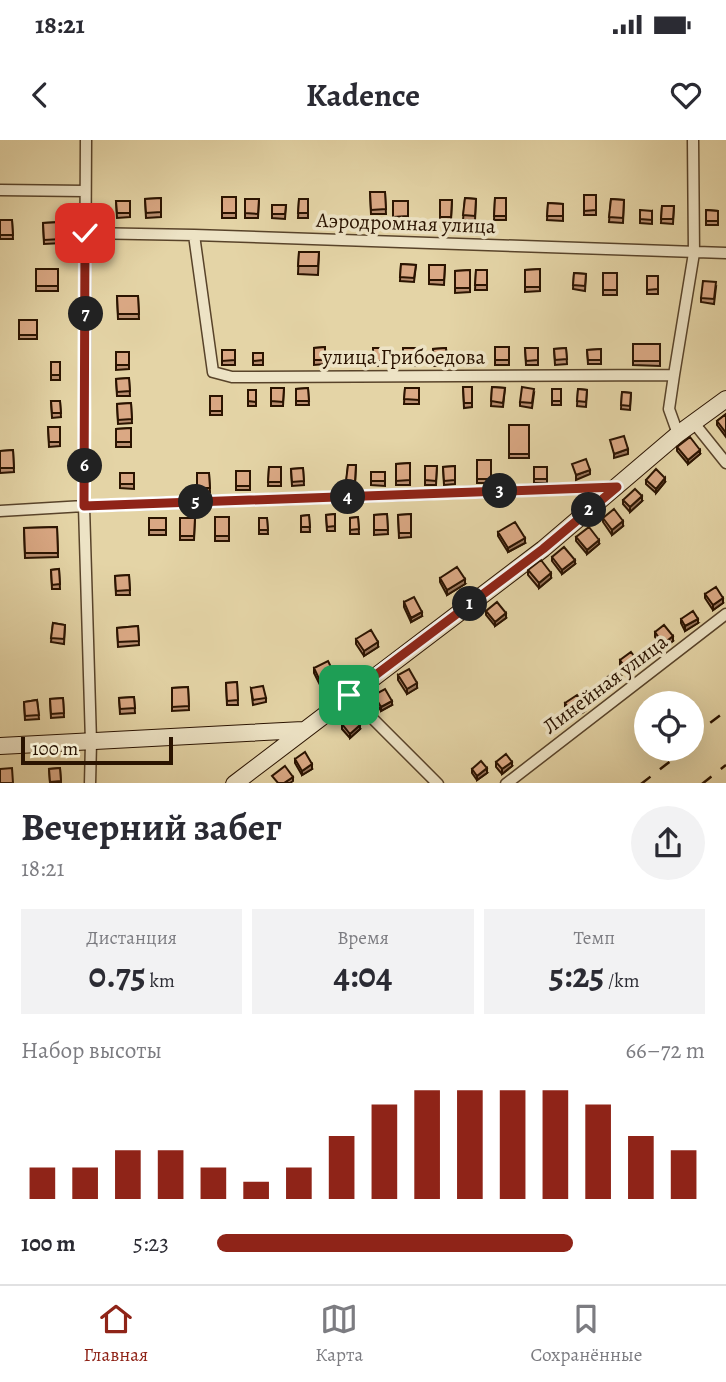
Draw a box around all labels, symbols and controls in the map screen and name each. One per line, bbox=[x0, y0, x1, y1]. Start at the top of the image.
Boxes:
text: 18:21 bbox=[35, 7, 85, 42]
text: Kadence bbox=[306, 73, 420, 117]
icon: back bbox=[21, 76, 59, 114]
icon: heart bbox=[667, 76, 705, 114]
pin bbox=[55, 203, 115, 263]
street label: Аэродромная улица bbox=[315, 206, 496, 240]
icon: check bbox=[66, 214, 104, 252]
pin: 7 bbox=[68, 296, 104, 332]
text: 7 bbox=[81, 300, 90, 326]
street label: улица Грибоедова bbox=[322, 343, 486, 371]
pin: 6 bbox=[68, 448, 102, 484]
text: 6 bbox=[80, 452, 89, 478]
pin: 3 bbox=[482, 474, 518, 508]
text: 3 bbox=[495, 477, 504, 503]
pin: 4 bbox=[330, 480, 366, 514]
text: 4 bbox=[343, 483, 352, 509]
pin: 5 bbox=[178, 484, 214, 520]
text: 5 bbox=[191, 488, 200, 514]
pin: 2 bbox=[572, 492, 606, 528]
text: 2 bbox=[584, 496, 593, 522]
pin: 1 bbox=[452, 587, 488, 622]
text: 1 bbox=[466, 590, 473, 616]
street label: Линейная улица bbox=[537, 628, 673, 740]
pin bbox=[319, 665, 379, 725]
icon: arrive bbox=[330, 676, 368, 714]
map controls bbox=[634, 691, 704, 761]
button: locate bbox=[634, 691, 704, 761]
scale bar bbox=[21, 734, 173, 766]
text: 100 m bbox=[32, 736, 78, 762]
text: Вечерний забег bbox=[21, 801, 282, 853]
button: share bbox=[631, 806, 705, 880]
text: 18:21 bbox=[21, 853, 64, 884]
text: Дистанция bbox=[86, 925, 177, 951]
text: Время bbox=[337, 925, 389, 951]
text: Темп bbox=[574, 925, 615, 951]
text: 0.75 bbox=[89, 951, 146, 999]
text: 4:04 bbox=[334, 951, 392, 999]
text: 5:25 bbox=[549, 951, 604, 999]
text: km bbox=[146, 968, 175, 994]
text: /km bbox=[604, 968, 640, 994]
text: Набор высоты bbox=[21, 1035, 162, 1066]
text: 66–72 m bbox=[625, 1035, 705, 1066]
text: 100 m bbox=[21, 1228, 76, 1259]
text: 5:23 bbox=[133, 1228, 169, 1259]
tab: Главная bbox=[84, 1300, 148, 1368]
tab: Карта bbox=[315, 1300, 363, 1368]
tab: Сохранённые bbox=[530, 1300, 642, 1368]

